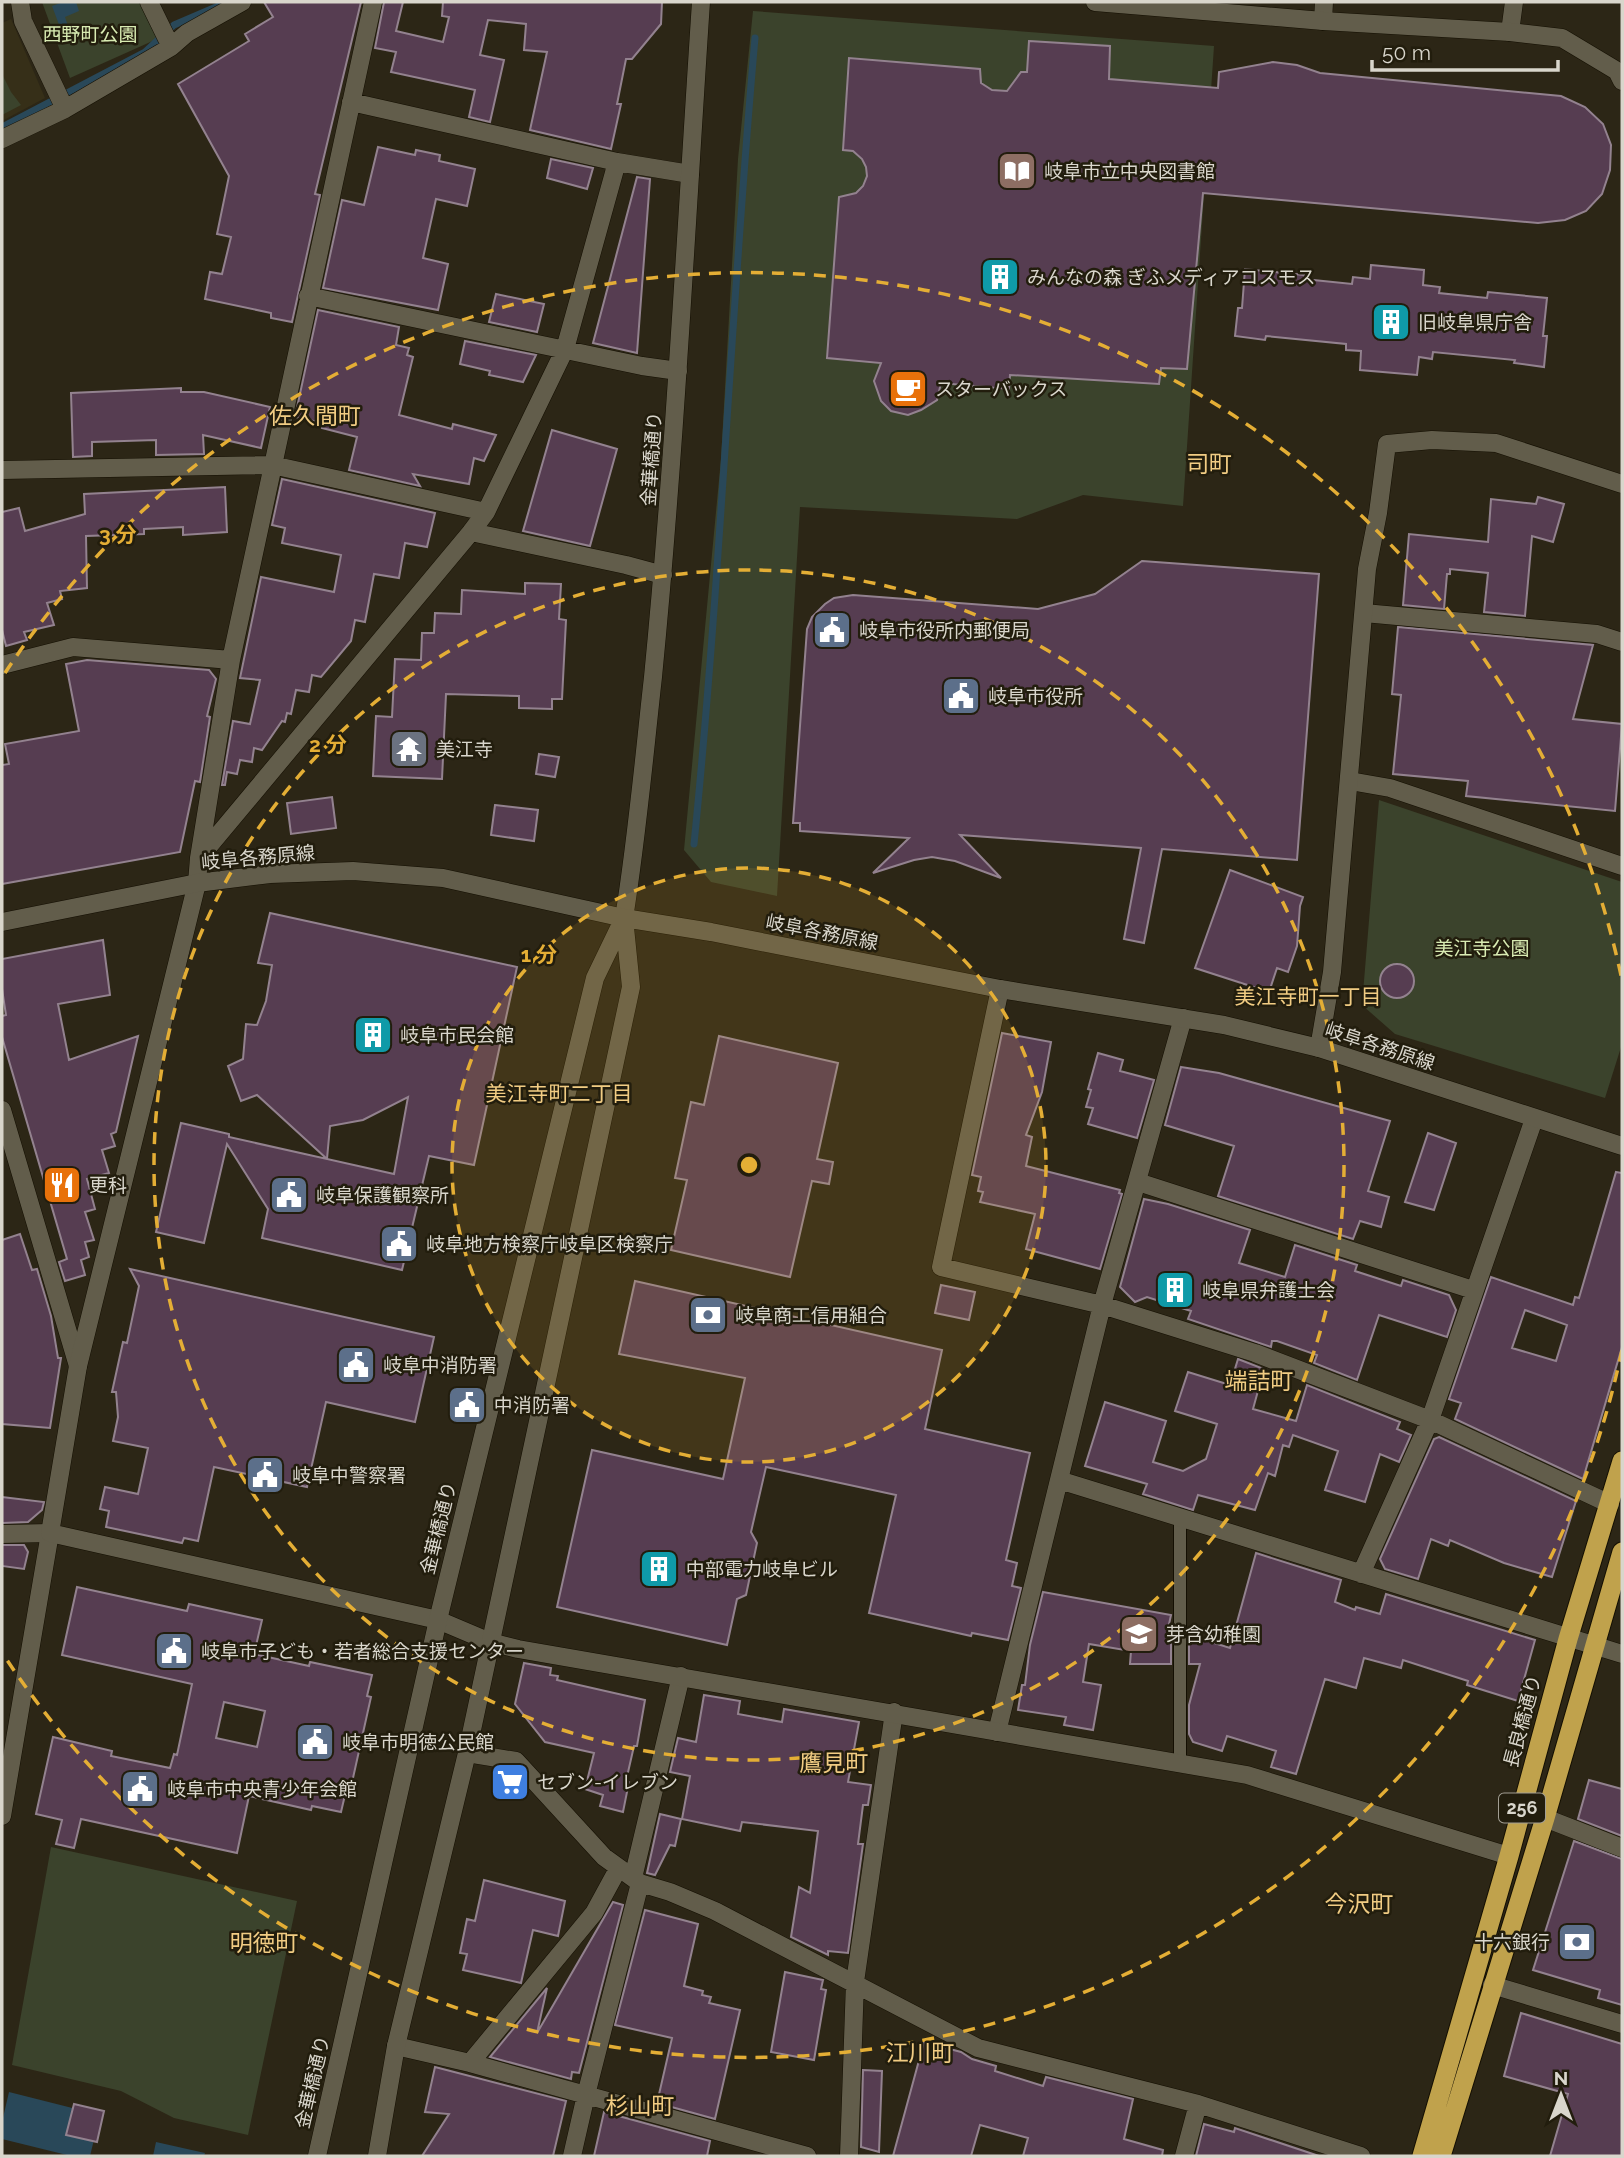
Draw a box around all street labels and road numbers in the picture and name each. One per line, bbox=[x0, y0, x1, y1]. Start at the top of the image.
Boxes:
street label: 金華橋通り bbox=[637, 411, 665, 507]
street label: 岐阜各務原線 bbox=[200, 841, 316, 873]
street label: 岐阜各務原線 bbox=[764, 910, 880, 954]
street label: 岐阜各務原線 bbox=[1322, 1018, 1438, 1074]
street label: 金華橋通り bbox=[416, 1479, 460, 1577]
street label: 長良橋通り bbox=[1499, 1672, 1545, 1770]
road number: 256 bbox=[1499, 1794, 1545, 1822]
street label: 金華橋通り bbox=[291, 2033, 333, 2131]

